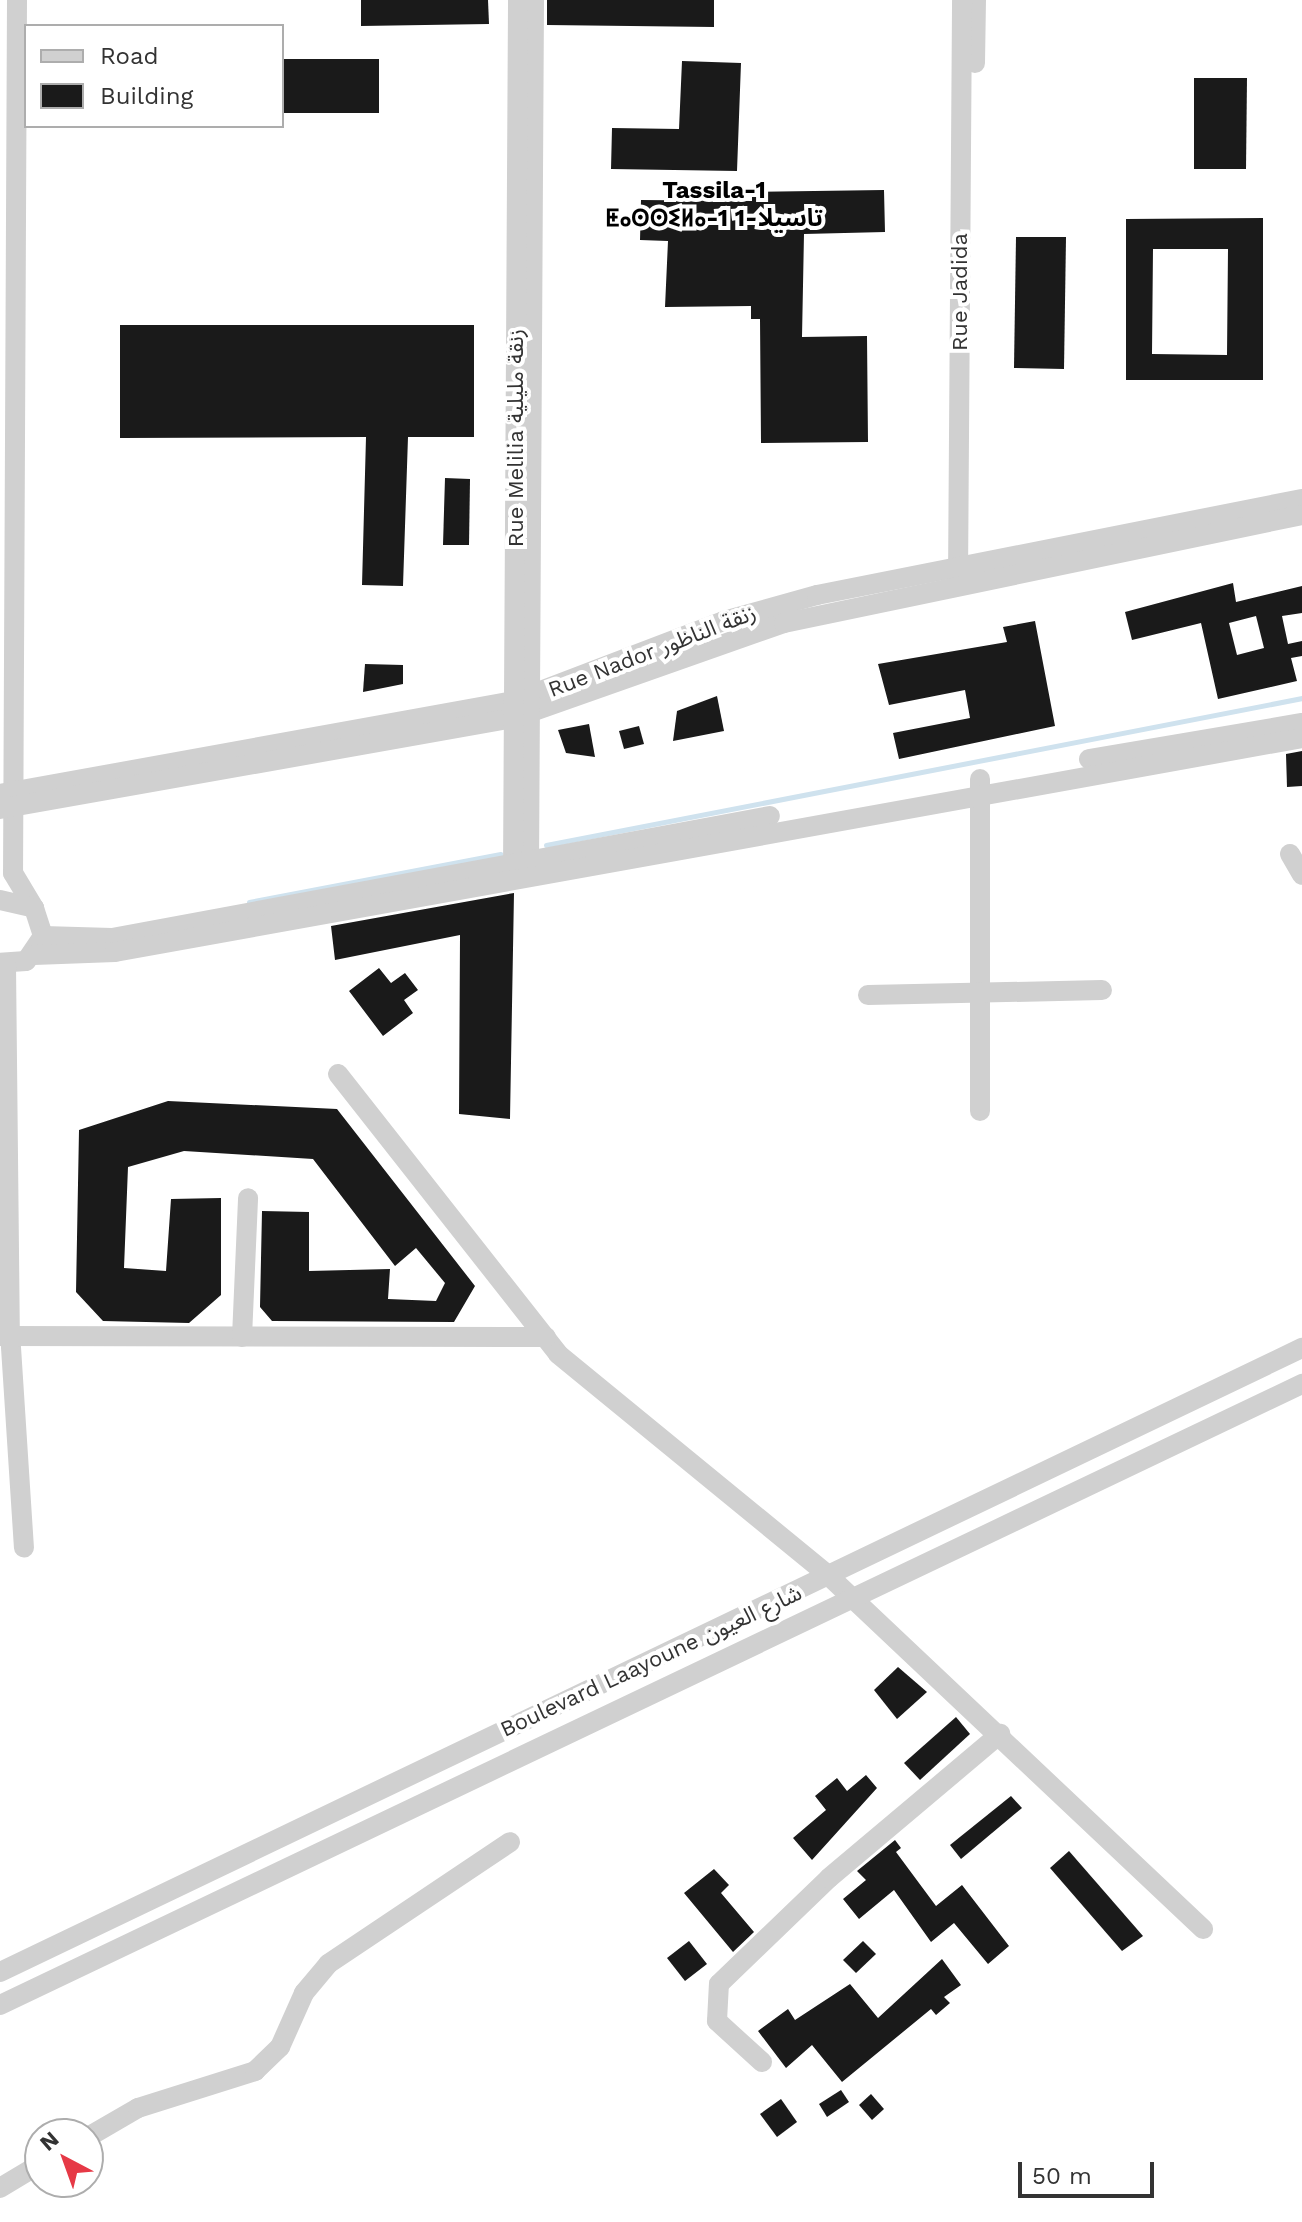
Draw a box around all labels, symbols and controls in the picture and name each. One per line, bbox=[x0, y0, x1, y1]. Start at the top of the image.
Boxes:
legend bbox=[24, 24, 284, 128]
text: Road bbox=[100, 42, 159, 70]
text: Building bbox=[100, 82, 193, 110]
district label: Tassila-1 ⵟⴰⵙⵙⵉⵍⴰ-1 1-تاسيلا bbox=[605, 177, 823, 233]
street label: Rue Jadida bbox=[947, 233, 973, 351]
street label: Rue Melilia زنقة مليلية bbox=[503, 329, 529, 547]
street label: Rue Nador زنقة الناظور bbox=[544, 599, 760, 703]
street label: Boulevard Laayoune شارع العيون bbox=[496, 1579, 806, 1743]
north arrow bbox=[24, 2118, 104, 2198]
text: N bbox=[35, 2126, 64, 2156]
scale bar bbox=[1022, 2146, 1158, 2196]
text: 50 m bbox=[1032, 2162, 1092, 2190]

